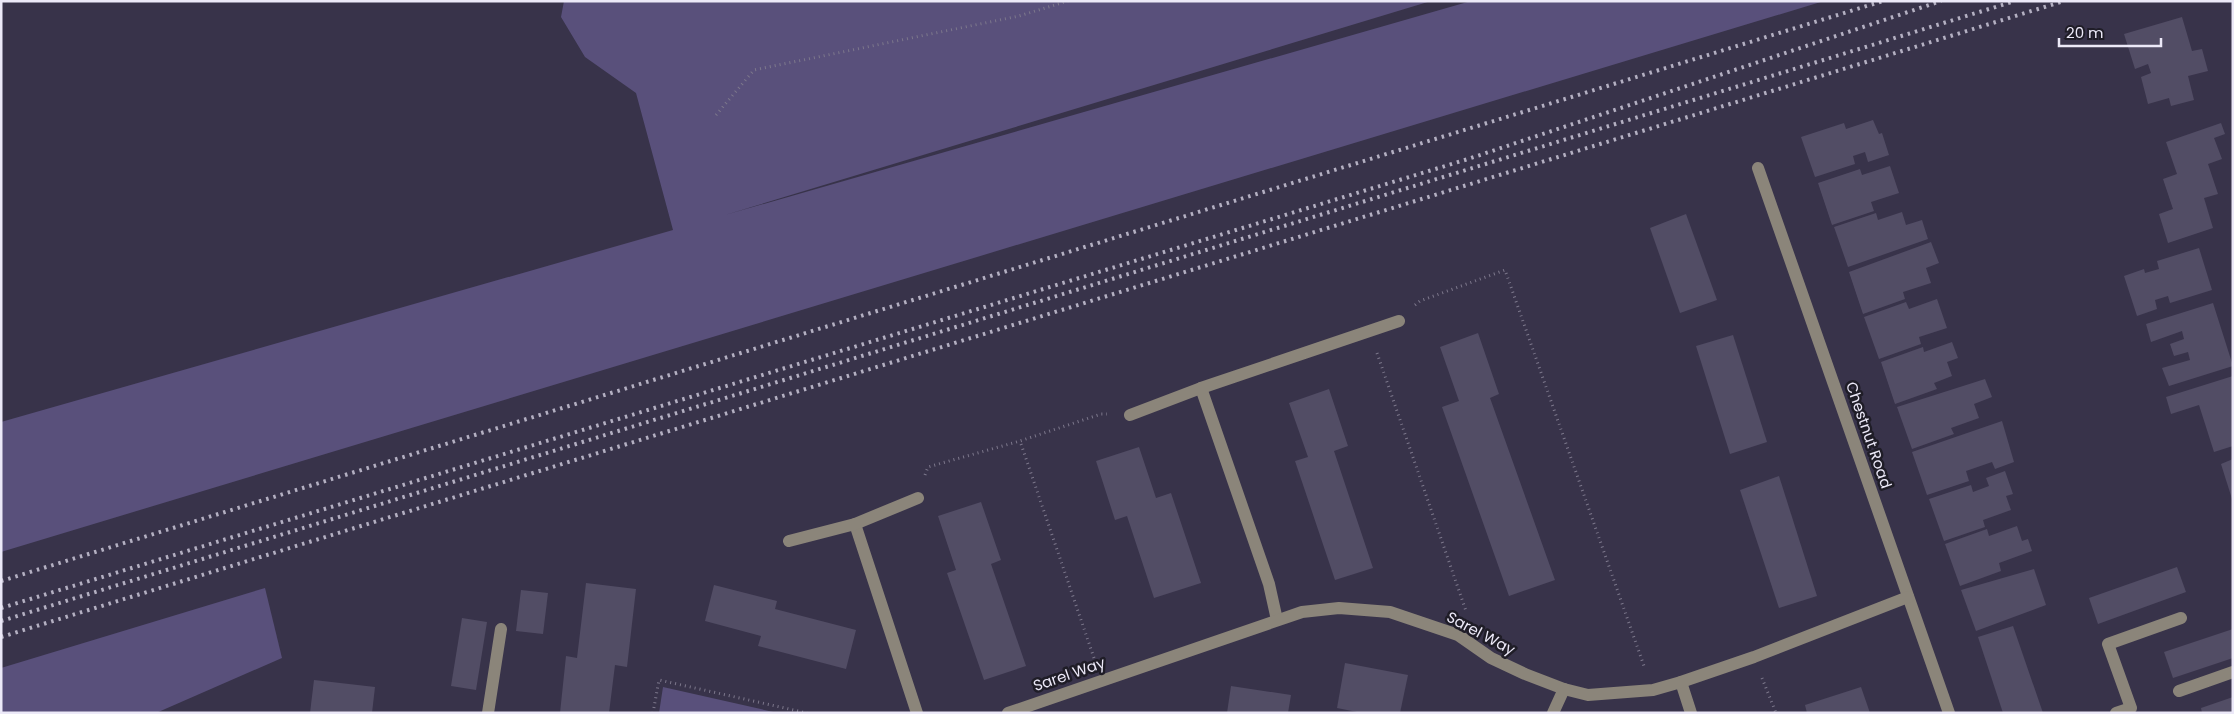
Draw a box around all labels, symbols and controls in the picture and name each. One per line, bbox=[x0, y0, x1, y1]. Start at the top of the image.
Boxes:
scale bar bbox=[2059, 15, 2162, 47]
text: 20 m bbox=[2066, 22, 2104, 43]
street label: Chestnut Road bbox=[1841, 379, 1897, 491]
street label: Sarel Way bbox=[1443, 606, 1519, 660]
street label: Sarel Way bbox=[1030, 652, 1108, 696]

